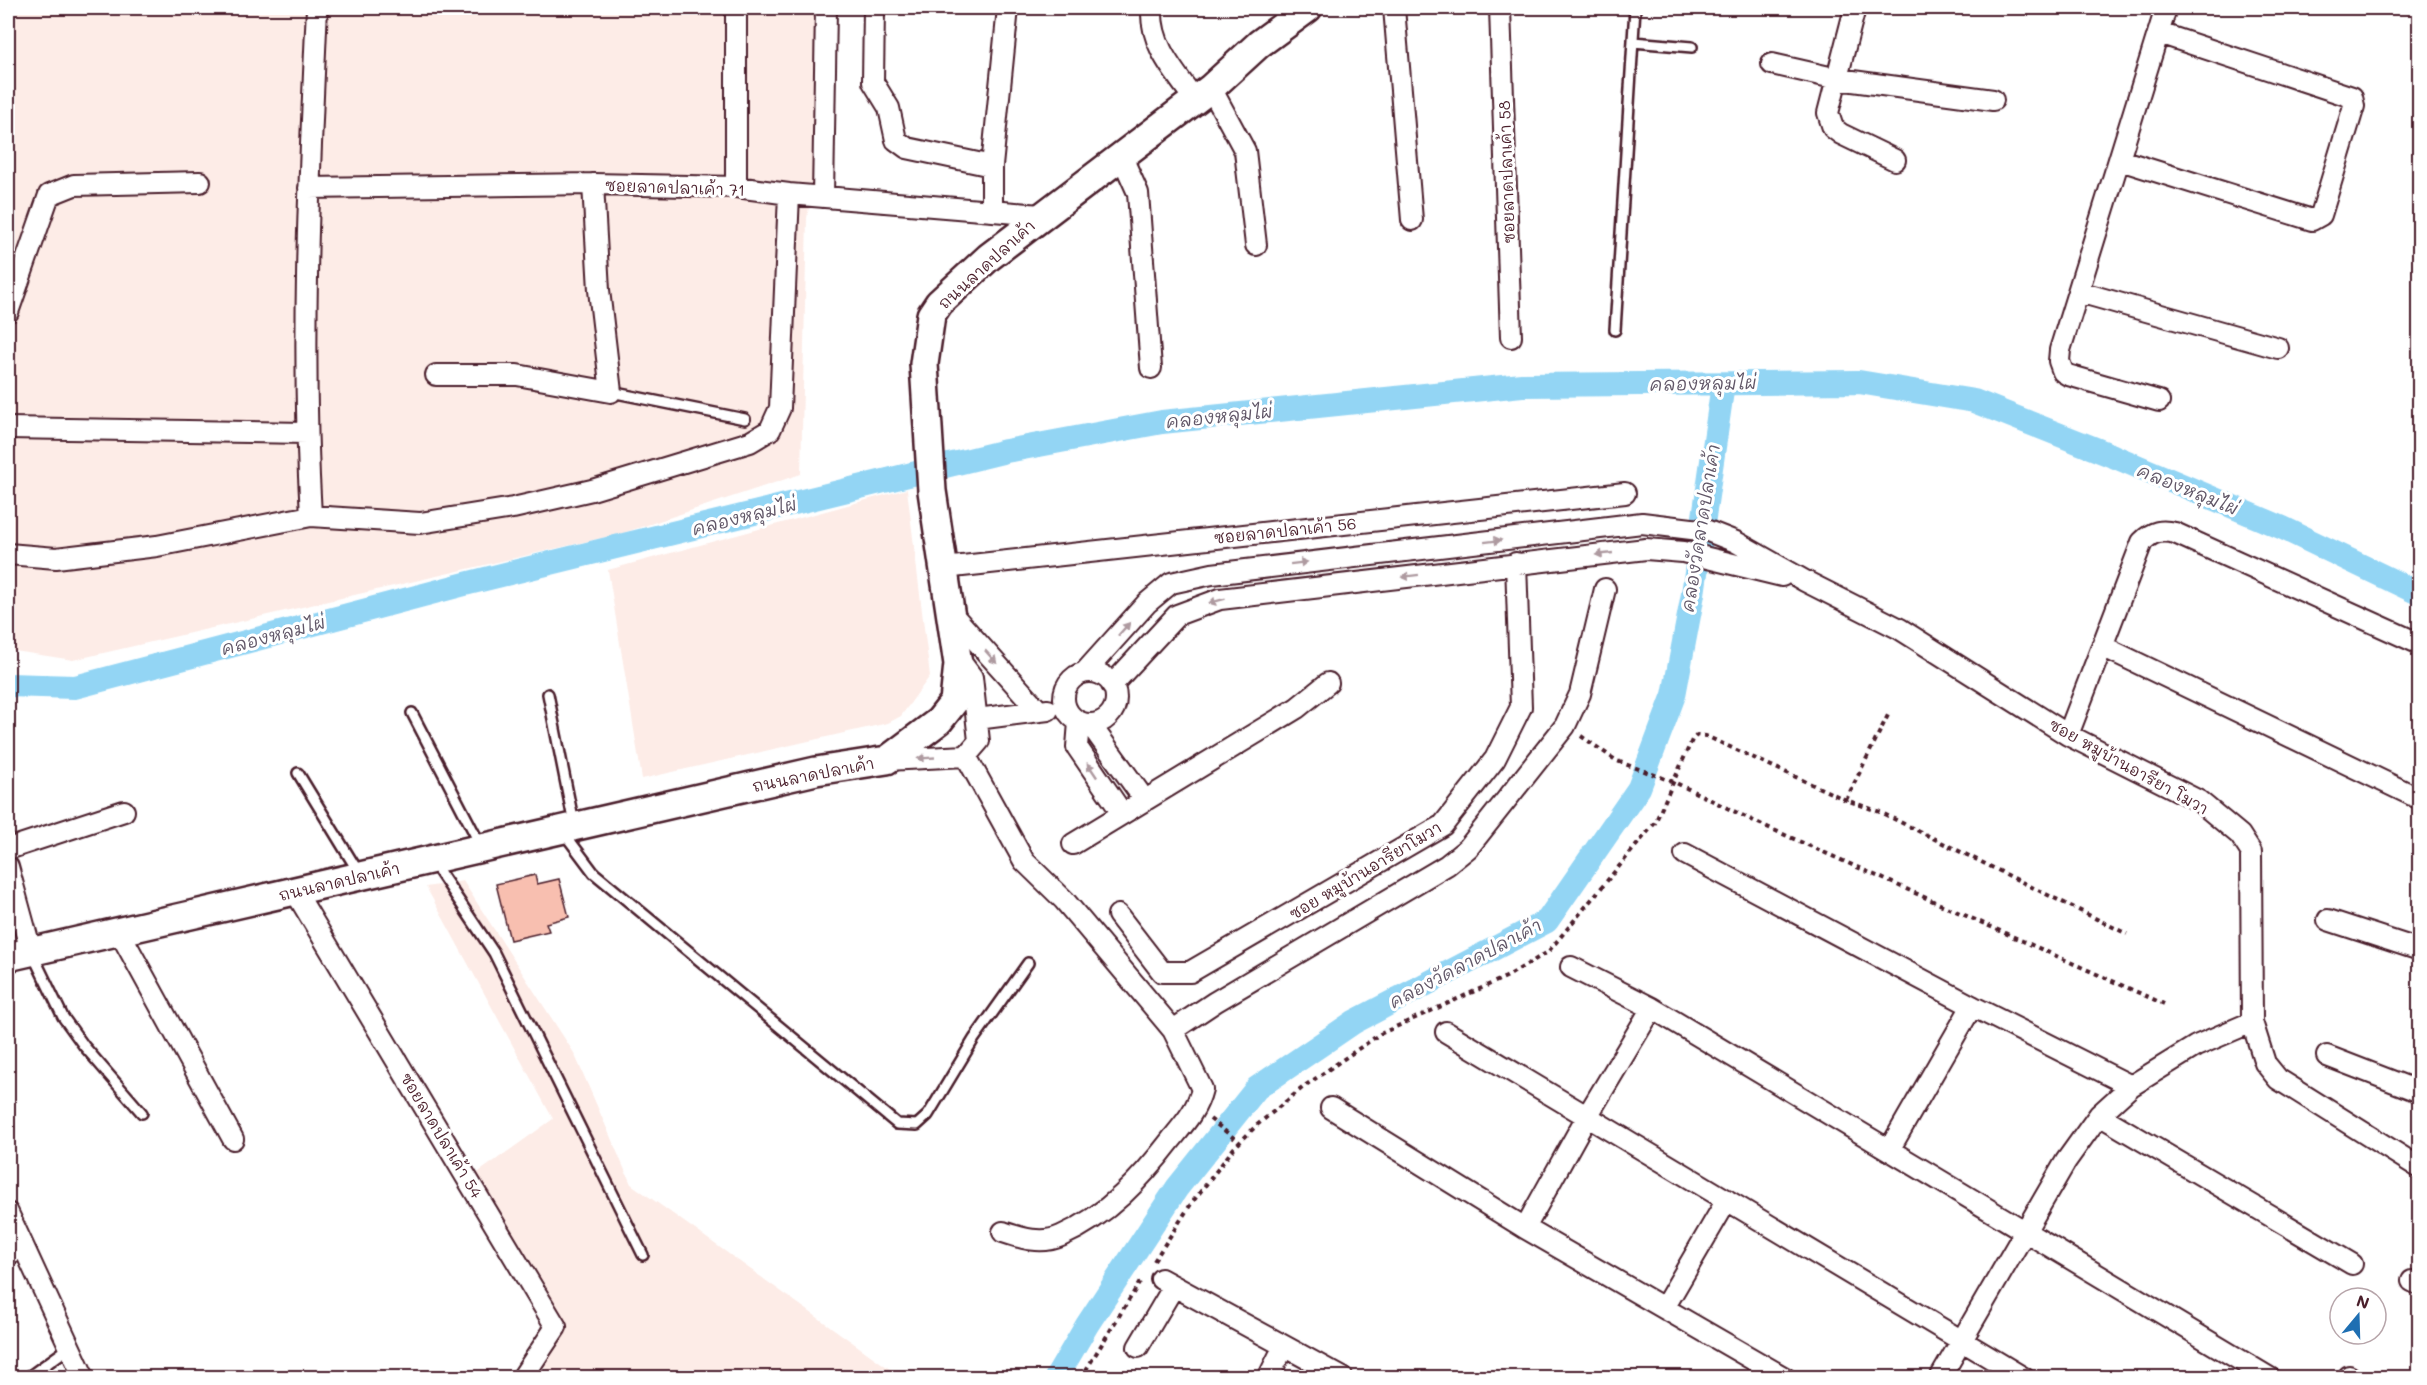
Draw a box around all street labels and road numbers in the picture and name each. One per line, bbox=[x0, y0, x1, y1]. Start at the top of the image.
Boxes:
street label: ซอยลาดปลาเค้า 58 bbox=[1493, 100, 1519, 244]
street label: ซอยลาดปลาเค้า 71 bbox=[605, 174, 745, 200]
street label: ถนนลาดปลาเค้า bbox=[933, 215, 1039, 313]
street label: ซอยลาดปลาเค้า 56 bbox=[1213, 512, 1357, 548]
street label: ซอย หมูบ้านอารียา โมวา bbox=[2044, 713, 2213, 821]
street label: ถนนลาดปลาเค้า bbox=[750, 752, 876, 796]
street label: ซอย หมูบ้านอารียาโมวา bbox=[1285, 816, 1447, 926]
street label: ถนนลาดปลาเค้า bbox=[276, 856, 402, 905]
street label: ซอยลาดปลาเค้า 54 bbox=[396, 1068, 488, 1202]

